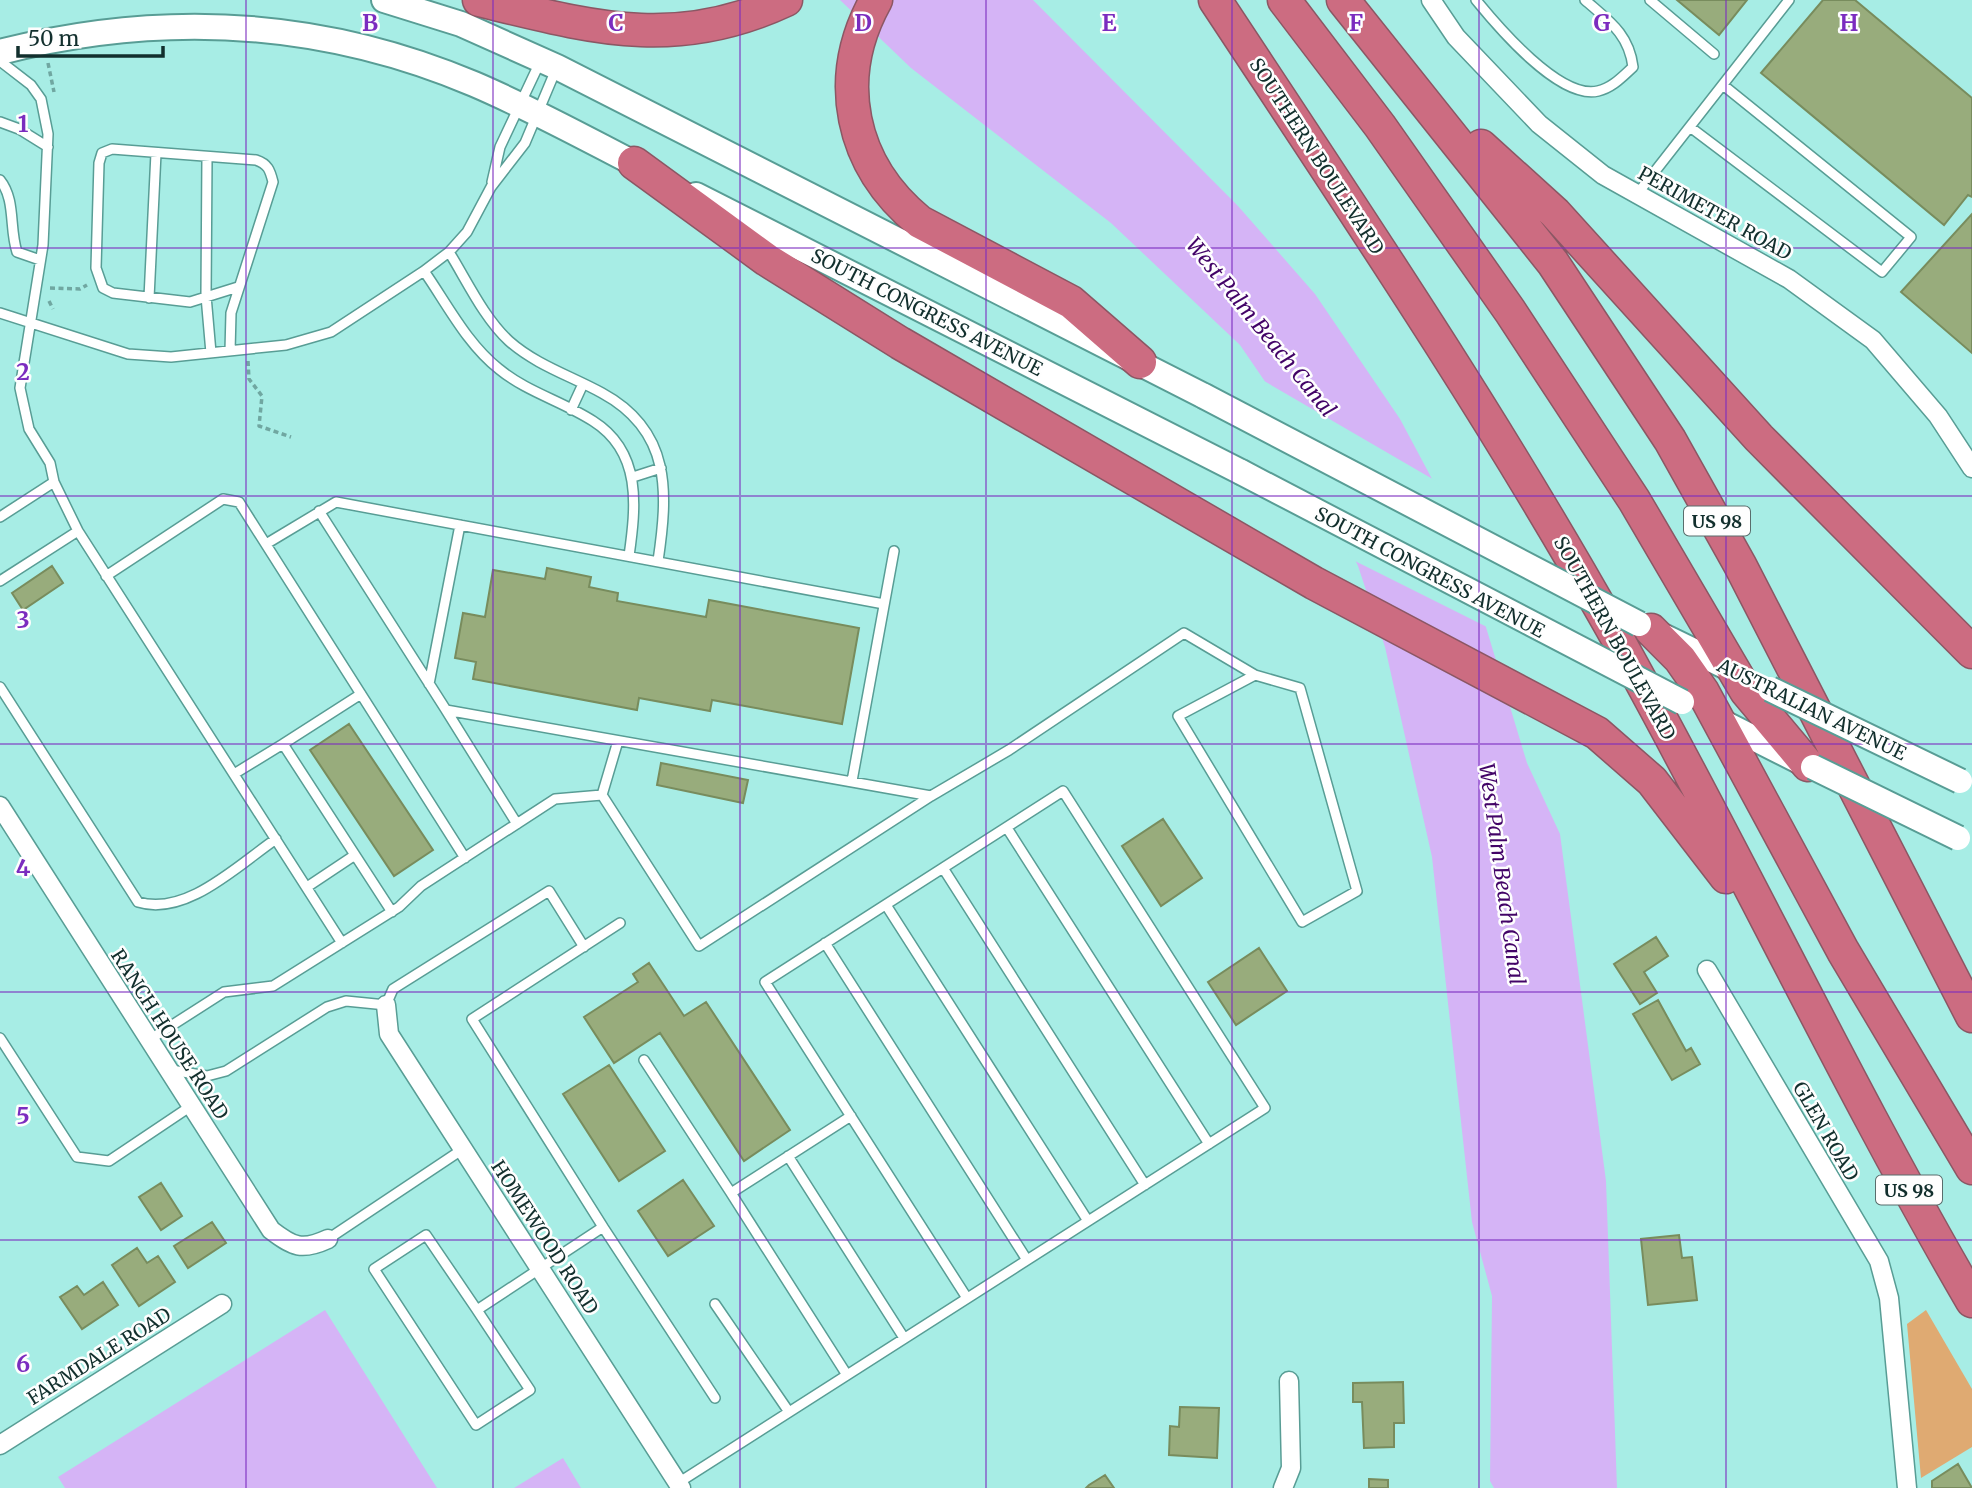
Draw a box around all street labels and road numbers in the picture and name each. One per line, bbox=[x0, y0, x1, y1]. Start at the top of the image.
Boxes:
street label: SOUTHERN BOULEVARD bbox=[1245, 53, 1389, 259]
street label: PERIMETER ROAD bbox=[1634, 161, 1796, 265]
street label: SOUTH CONGRESS AVENUE bbox=[807, 243, 1047, 381]
street label: SOUTH CONGRESS AVENUE bbox=[1311, 501, 1549, 643]
road number: US 98 bbox=[1684, 506, 1750, 536]
street label: SOUTHERN BOULEVARD bbox=[1549, 532, 1681, 744]
street label: AUSTRALIAN AVENUE bbox=[1713, 652, 1910, 765]
street label: RANCH HOUSE ROAD bbox=[106, 944, 234, 1124]
street label: GLEN ROAD bbox=[1788, 1077, 1864, 1185]
street label: HOMEWOOD ROAD bbox=[486, 1156, 604, 1318]
road number: US 98 bbox=[1876, 1176, 1942, 1204]
street label: FARMDALE ROAD bbox=[23, 1302, 175, 1410]

